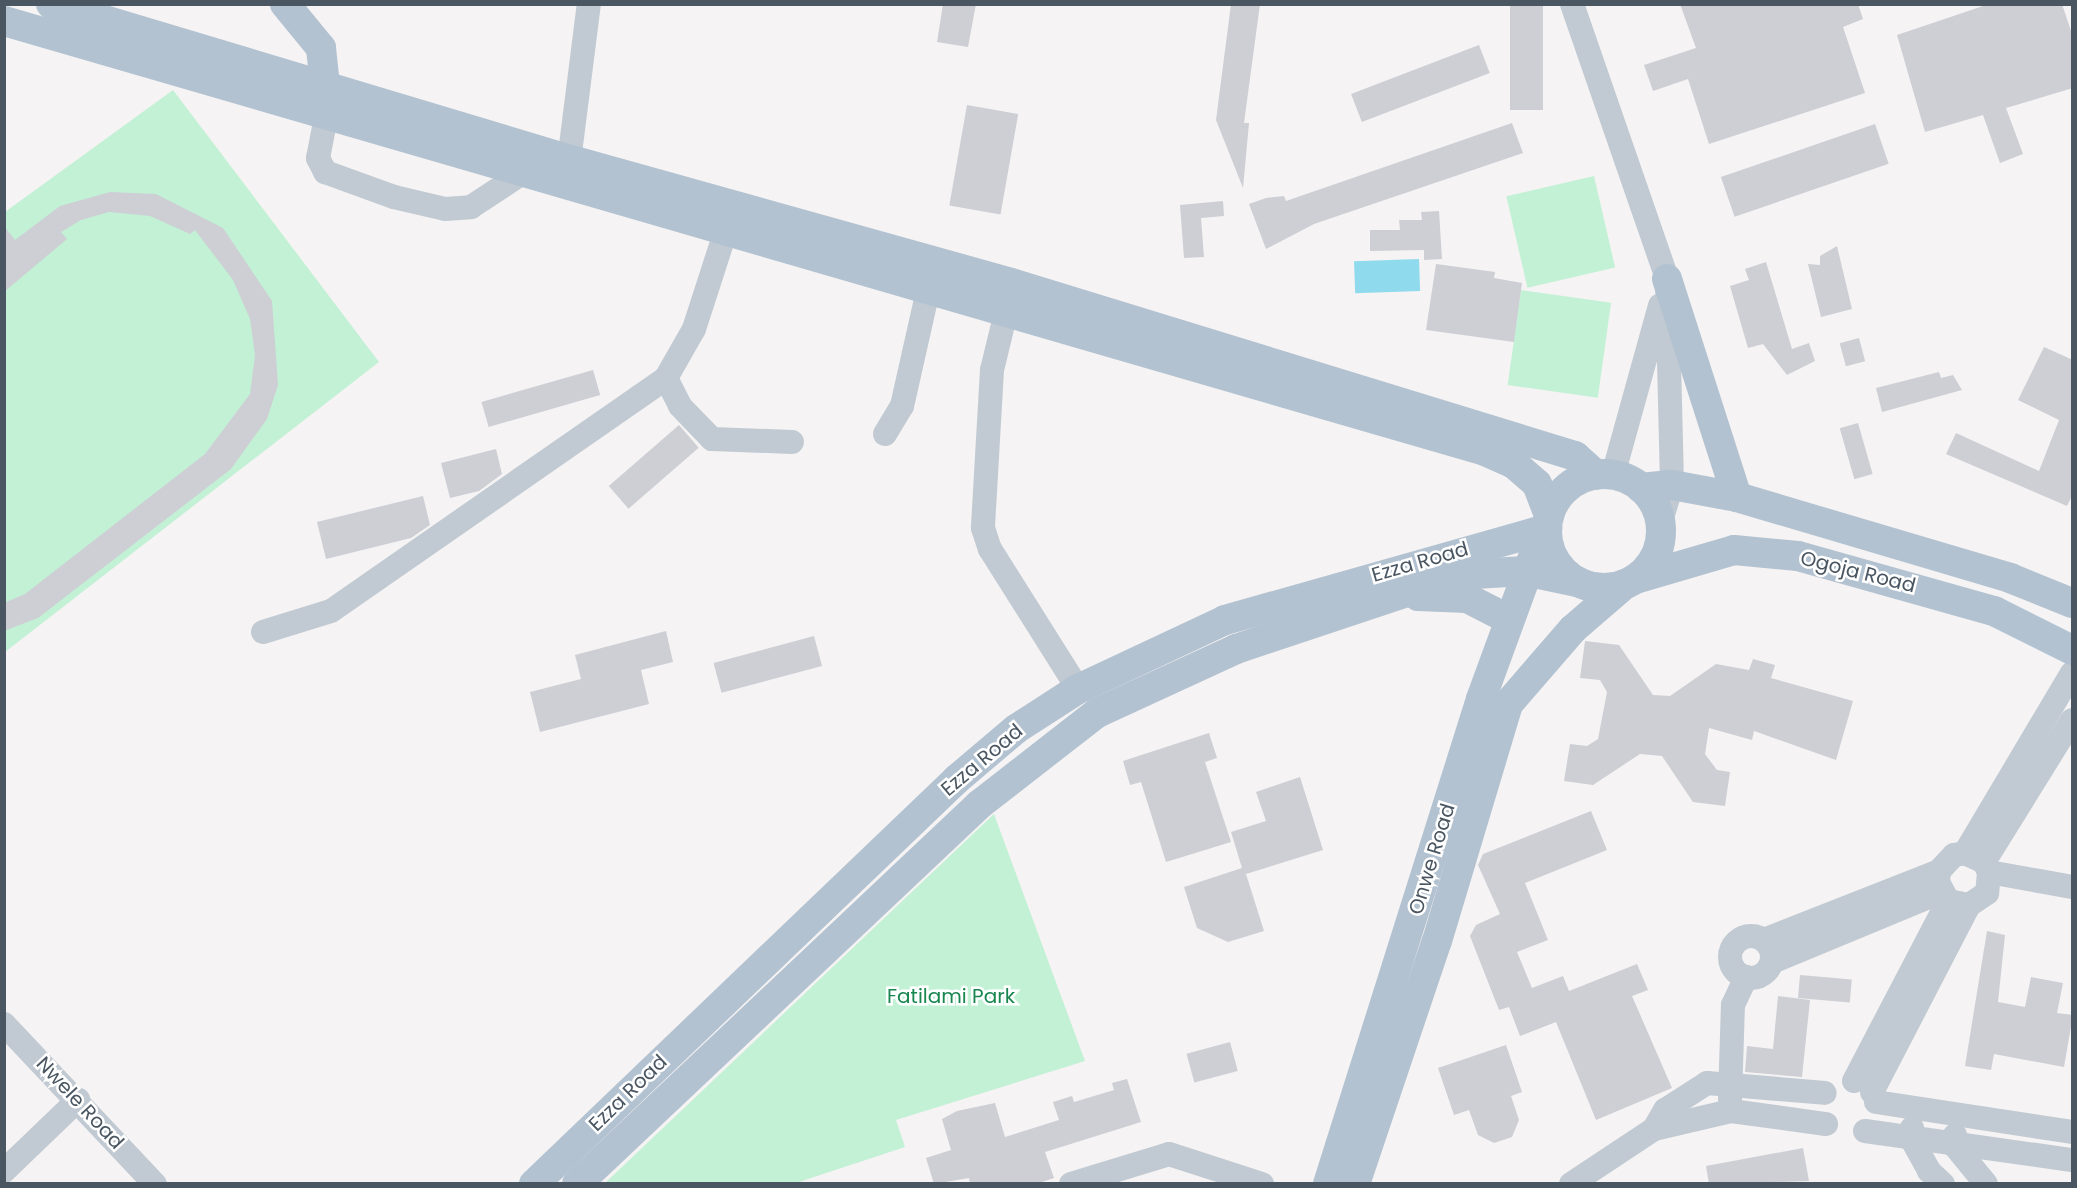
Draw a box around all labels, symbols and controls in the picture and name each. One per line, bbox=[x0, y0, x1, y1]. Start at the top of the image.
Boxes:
street label: Ezza Road bbox=[1369, 537, 1471, 587]
street label: Ogoja Road bbox=[1798, 546, 1918, 598]
street label: Ezza Road bbox=[936, 719, 1028, 801]
street label: Onwe Road bbox=[1404, 801, 1460, 917]
park label: Fatilami Park bbox=[887, 984, 1015, 1008]
street label: Ezza Road bbox=[584, 1050, 672, 1136]
street label: Nwele Road bbox=[31, 1052, 129, 1154]

